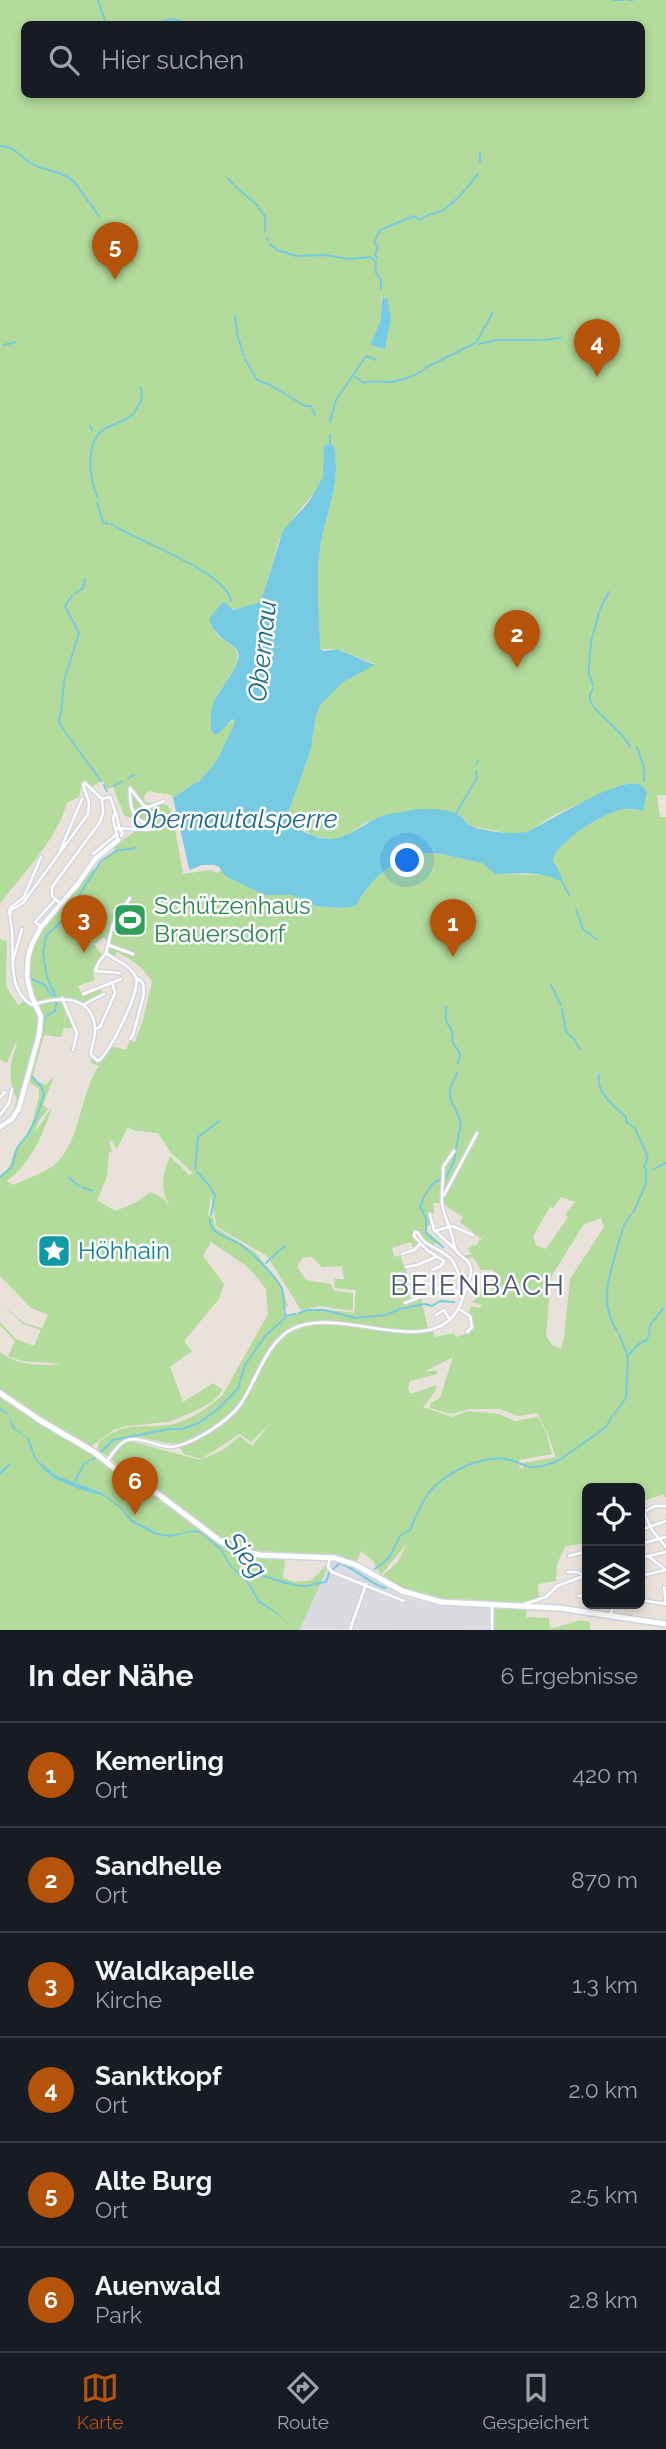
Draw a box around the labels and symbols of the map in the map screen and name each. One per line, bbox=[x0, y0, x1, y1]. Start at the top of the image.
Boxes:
pin: 5 bbox=[92, 222, 138, 280]
pin: 4 bbox=[574, 319, 620, 377]
water label: Obernau bbox=[242, 599, 282, 703]
pin: 2 bbox=[494, 610, 540, 668]
water label: Obernautalsperre bbox=[132, 804, 338, 834]
your location bbox=[390, 843, 424, 877]
place label: Schützenhaus Brauersdorf bbox=[154, 891, 311, 948]
pin: 3 bbox=[61, 895, 107, 953]
pin: 1 bbox=[430, 899, 476, 957]
sports icon: Schützenhaus Brauersdorf bbox=[111, 901, 149, 939]
place icon: Höhhain bbox=[35, 1232, 73, 1270]
place label: Höhhain bbox=[78, 1236, 170, 1265]
district label: BEIENBACH bbox=[390, 1269, 566, 1302]
pin: 6 bbox=[112, 1457, 158, 1515]
water label: Sieg bbox=[218, 1525, 273, 1584]

